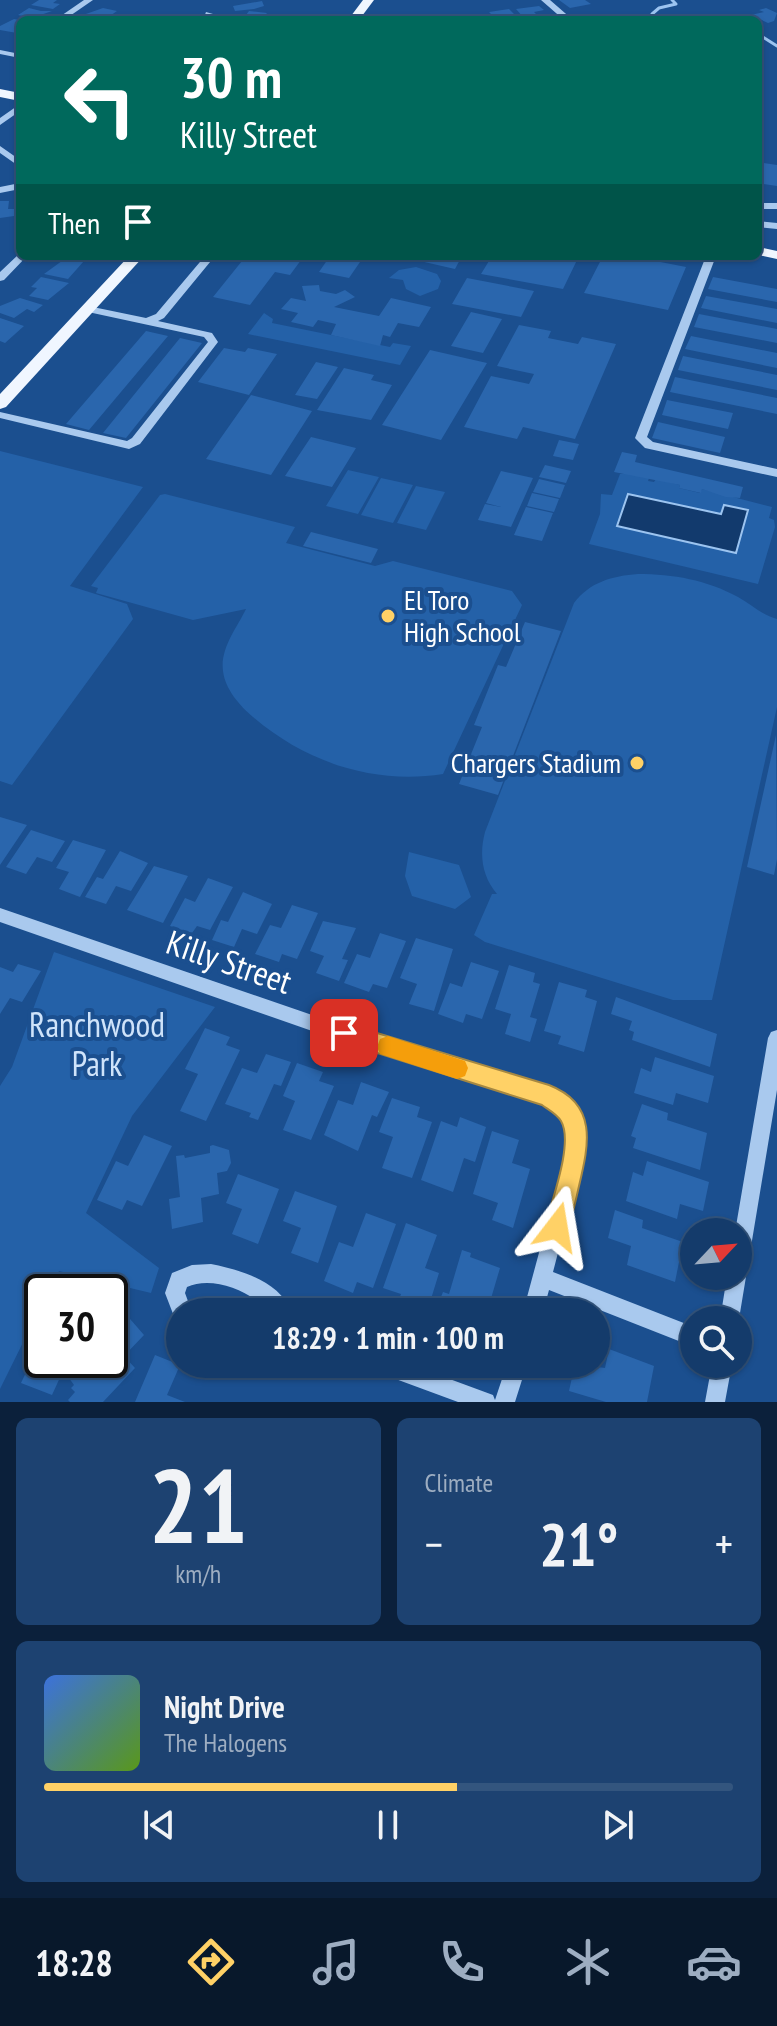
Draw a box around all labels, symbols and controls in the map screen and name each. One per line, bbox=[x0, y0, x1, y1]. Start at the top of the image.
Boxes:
text: 30 m bbox=[180, 41, 282, 113]
icon: left bbox=[48, 48, 152, 152]
text: Killy Street bbox=[180, 111, 317, 158]
icon: arrive bbox=[116, 200, 160, 244]
text: Then bbox=[48, 203, 100, 242]
place label: El Toro High School bbox=[404, 581, 521, 650]
marker: El Toro High School bbox=[379, 607, 397, 625]
place label: Chargers Stadium bbox=[451, 744, 621, 781]
marker: Chargers Stadium bbox=[628, 754, 646, 772]
street label: Killy Street bbox=[161, 919, 298, 1003]
pin bbox=[310, 999, 378, 1067]
park label: Ranchwood Park bbox=[29, 1002, 165, 1085]
icon: arrive bbox=[322, 1011, 366, 1055]
position arrow bbox=[515, 1185, 599, 1269]
north arrow bbox=[680, 1218, 752, 1290]
map controls bbox=[680, 1218, 752, 1378]
speed limit sign: 30 bbox=[24, 1274, 128, 1378]
button: search bbox=[680, 1306, 752, 1378]
text: 18:29 · 1 min · 100 m bbox=[272, 1318, 504, 1357]
text: 21 bbox=[149, 1437, 248, 1572]
text: Climate bbox=[425, 1466, 493, 1499]
text: 21° bbox=[539, 1505, 618, 1583]
text: − bbox=[425, 1515, 443, 1572]
text: + bbox=[715, 1515, 733, 1572]
text: km/h bbox=[175, 1557, 221, 1590]
text: Night Drive bbox=[164, 1687, 285, 1726]
text: The Halogens bbox=[164, 1726, 287, 1759]
icon: previous bbox=[137, 1803, 181, 1847]
icon: pause bbox=[366, 1803, 410, 1847]
icon: next bbox=[596, 1803, 640, 1847]
icon: directions bbox=[183, 1934, 239, 1990]
icon: music bbox=[308, 1934, 364, 1990]
icon: phone bbox=[434, 1934, 490, 1990]
icon: climate bbox=[560, 1934, 616, 1990]
icon: car bbox=[686, 1934, 742, 1990]
text: 18:28 bbox=[35, 1939, 113, 1986]

